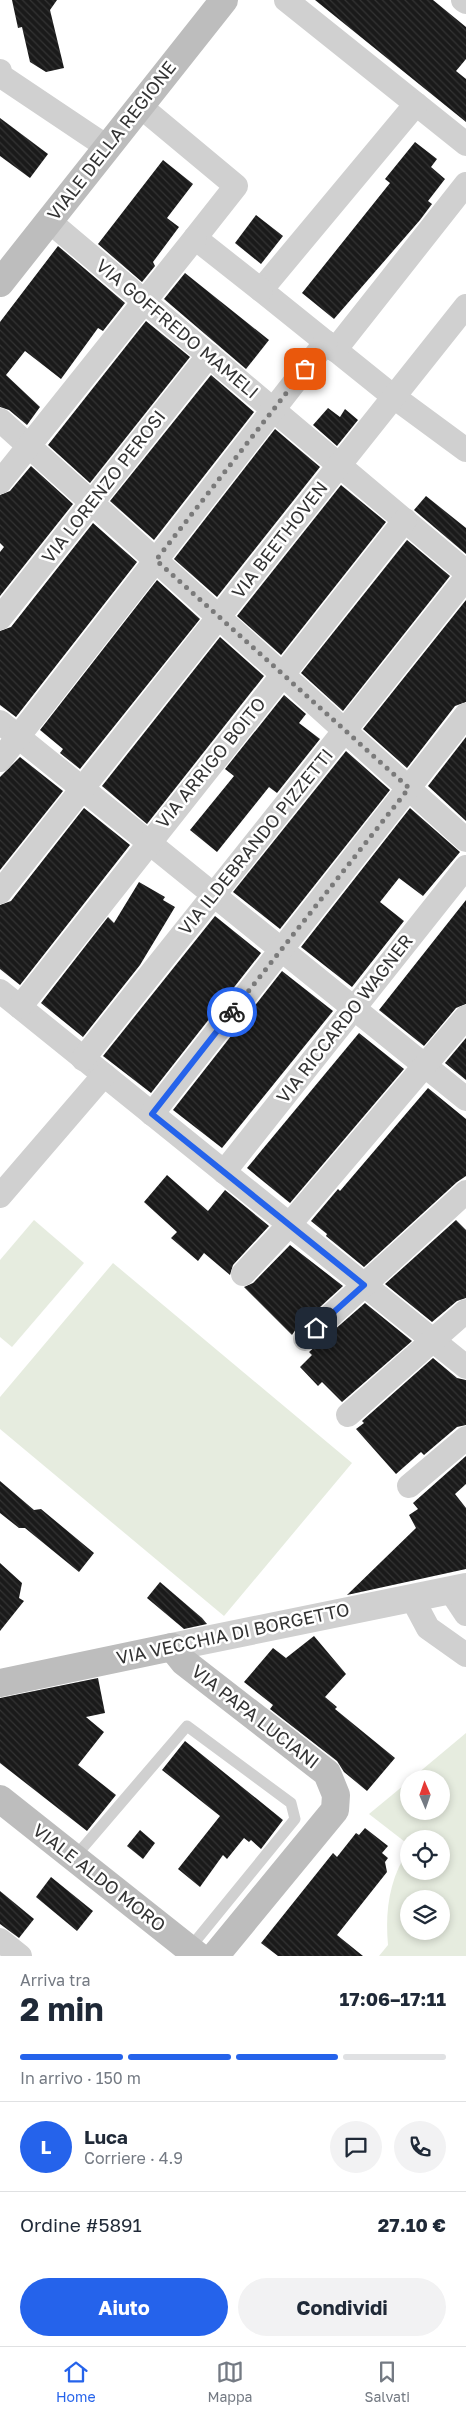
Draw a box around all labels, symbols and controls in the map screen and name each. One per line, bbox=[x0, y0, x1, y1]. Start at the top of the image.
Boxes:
street label: VIALE DELLA REGIONE bbox=[42, 56, 180, 224]
street label: VIA GOFFREDO MAMELI bbox=[92, 254, 263, 403]
pin bbox=[284, 348, 326, 390]
icon: bag bbox=[291, 355, 319, 383]
street label: VIA LORENZO PEROSI bbox=[37, 406, 170, 567]
street label: VIA BEETHOVEN bbox=[227, 476, 332, 602]
street label: VIA ARRIGO BOITO bbox=[151, 692, 270, 832]
street label: VIA ILDEBRANDO PIZZETTI bbox=[173, 744, 337, 939]
street label: VIA RICCARDO WAGNER bbox=[271, 929, 417, 1107]
courier bbox=[207, 987, 257, 1037]
icon: bike bbox=[218, 998, 246, 1026]
pin bbox=[295, 1307, 337, 1349]
icon: home bbox=[302, 1314, 330, 1342]
street label: VIA VECCHIA DI BORGETTO bbox=[114, 1598, 351, 1668]
street label: VIA PAPA LUCIANI bbox=[187, 1660, 324, 1773]
north arrow bbox=[400, 1770, 450, 1820]
map controls bbox=[400, 1770, 450, 1940]
street label: VIALE ALDO MORO bbox=[29, 1818, 170, 1936]
button: locate bbox=[400, 1830, 450, 1880]
button: layers bbox=[400, 1890, 450, 1940]
text: Arriva tra bbox=[20, 1970, 91, 1990]
text: 17:06–17:11 bbox=[340, 1987, 446, 2010]
text: 2 min bbox=[20, 1990, 104, 2028]
text: In arrivo · 150 m bbox=[20, 2068, 141, 2088]
button: chat bbox=[330, 2121, 382, 2173]
button: phone bbox=[394, 2121, 446, 2173]
text: Luca bbox=[84, 2125, 128, 2148]
text: L bbox=[41, 2135, 51, 2158]
text: Corriere · 4.9 bbox=[84, 2148, 183, 2168]
text: Ordine #5891 bbox=[20, 2213, 142, 2236]
text: 27.10 € bbox=[378, 2213, 446, 2236]
button: Aiuto bbox=[20, 2278, 228, 2336]
button: Condividi bbox=[238, 2278, 446, 2336]
tab: Home bbox=[56, 2358, 96, 2405]
tab: Mappa bbox=[207, 2358, 253, 2405]
tab: Salvati bbox=[364, 2358, 410, 2405]

